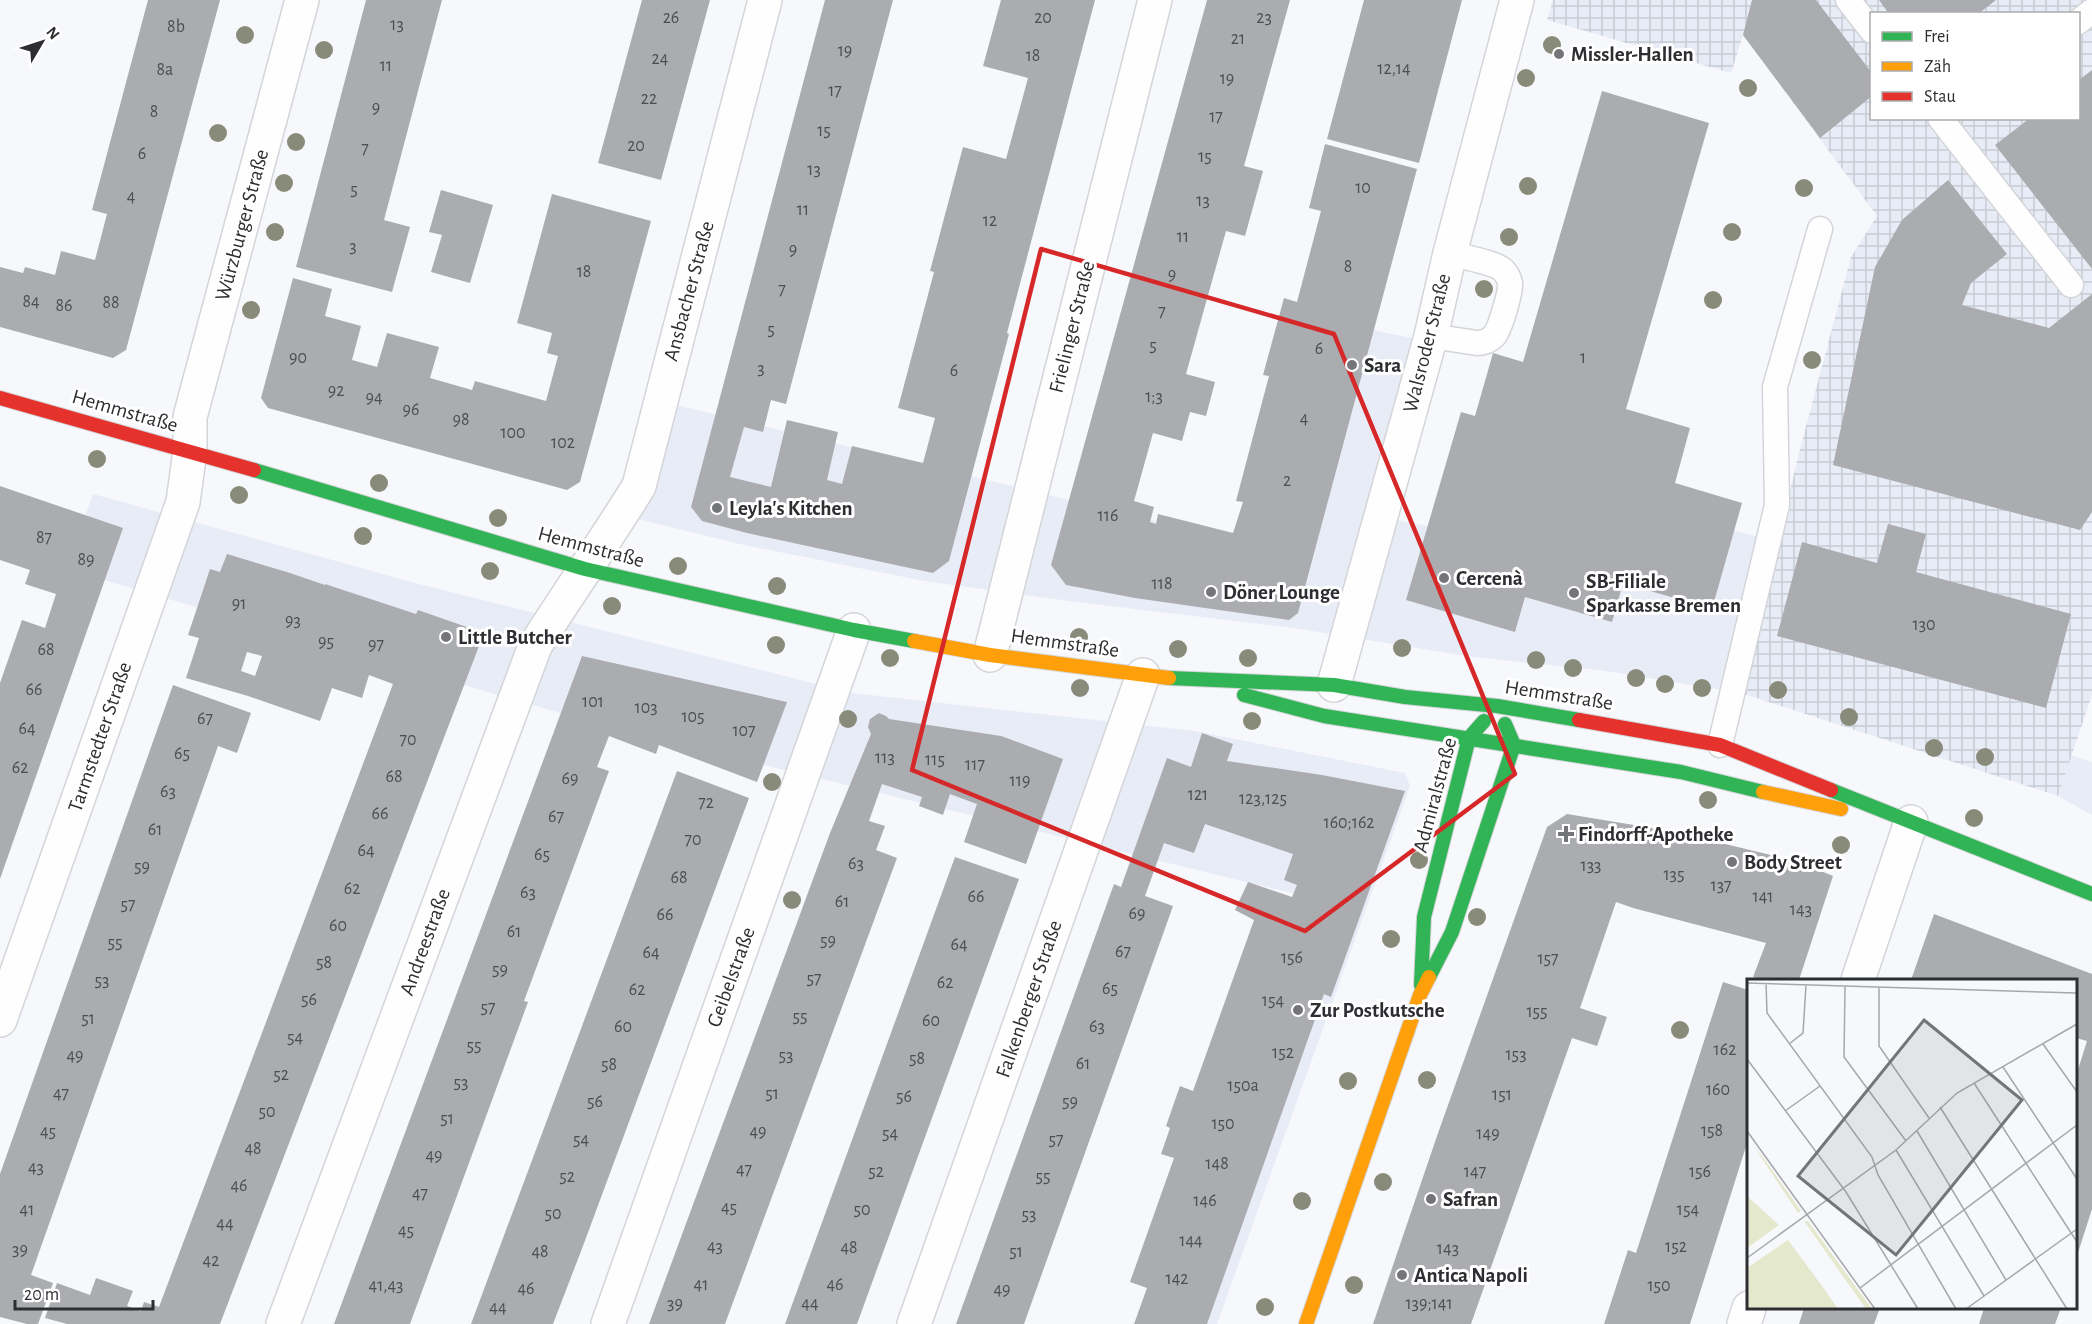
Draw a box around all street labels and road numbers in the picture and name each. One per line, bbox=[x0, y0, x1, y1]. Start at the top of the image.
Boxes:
street label: Würzburger Straße bbox=[212, 147, 272, 303]
street label: Ansbacher Straße bbox=[660, 219, 718, 363]
street label: Frielinger Straße bbox=[1045, 259, 1099, 395]
street label: Walsroder Straße bbox=[1400, 271, 1454, 415]
street label: Hemmstraße bbox=[70, 386, 180, 436]
street label: Hemmstraße bbox=[536, 523, 646, 571]
street label: Hemmstraße bbox=[1010, 625, 1120, 661]
street label: Tarmstedter Straße bbox=[64, 659, 136, 815]
street label: Hemmstraße bbox=[1503, 676, 1615, 714]
street label: Admiralstraße bbox=[1410, 735, 1460, 855]
street label: Andreestraße bbox=[396, 886, 454, 998]
street label: Falkenberger Straße bbox=[992, 918, 1066, 1080]
street label: Geibelstraße bbox=[703, 924, 759, 1030]

